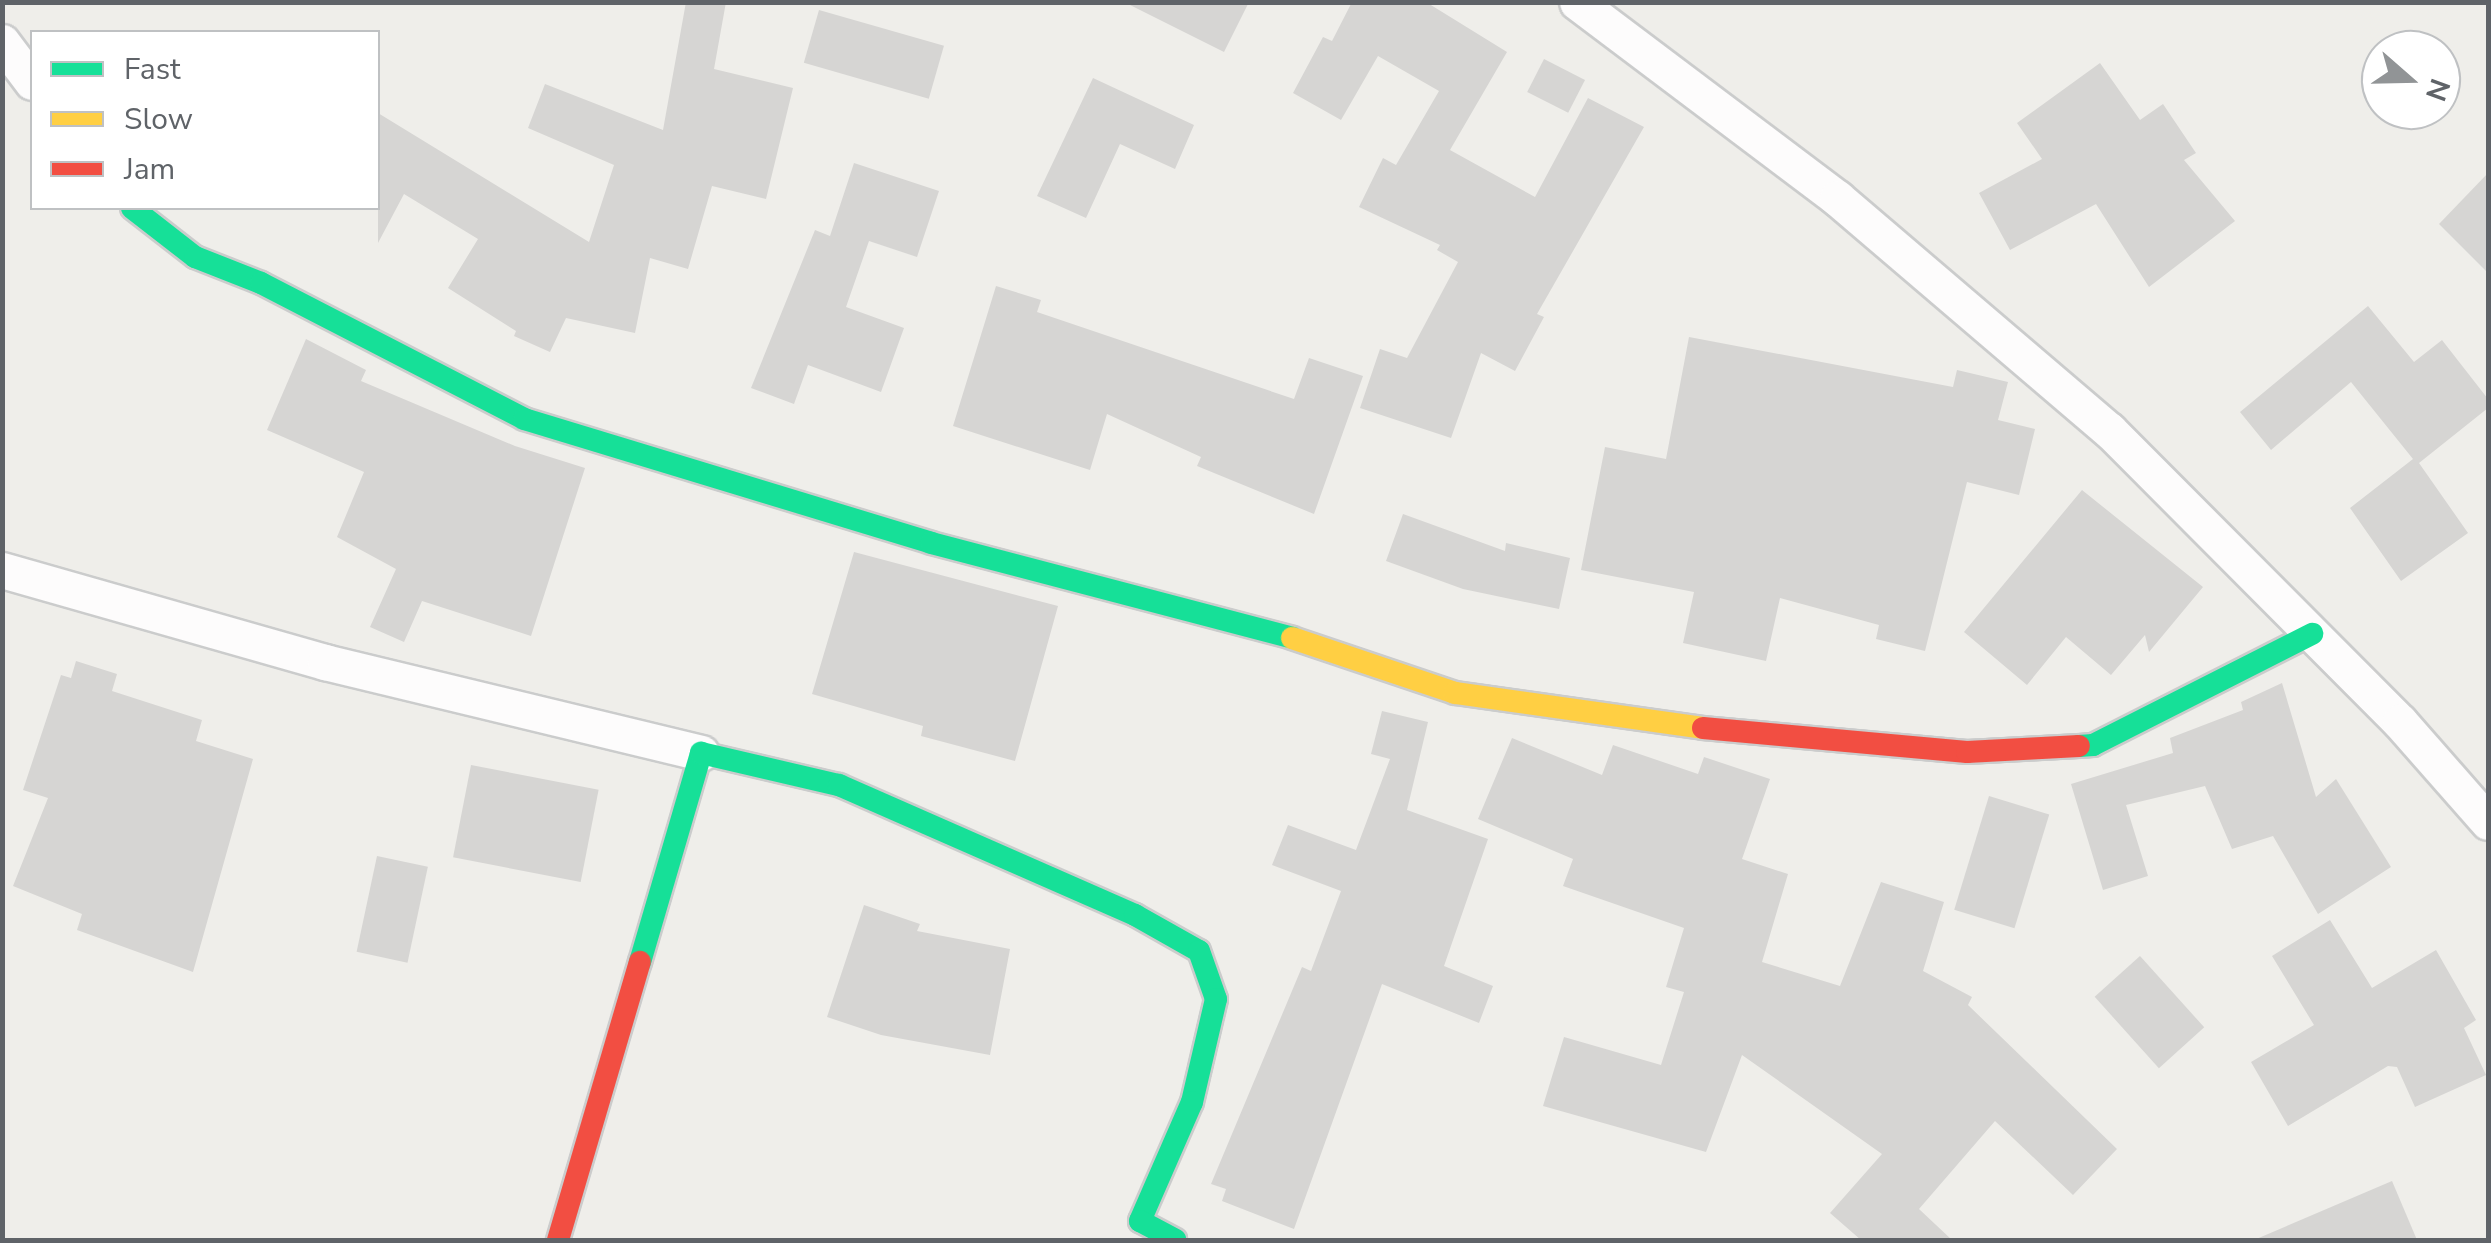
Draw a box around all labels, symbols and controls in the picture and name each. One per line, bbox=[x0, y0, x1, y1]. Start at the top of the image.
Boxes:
legend bbox=[30, 30, 380, 210]
north arrow bbox=[2361, 30, 2461, 130]
text: Fast bbox=[124, 49, 181, 90]
text: N bbox=[2416, 73, 2459, 106]
text: Slow bbox=[124, 99, 193, 140]
text: Jam bbox=[124, 149, 175, 190]

